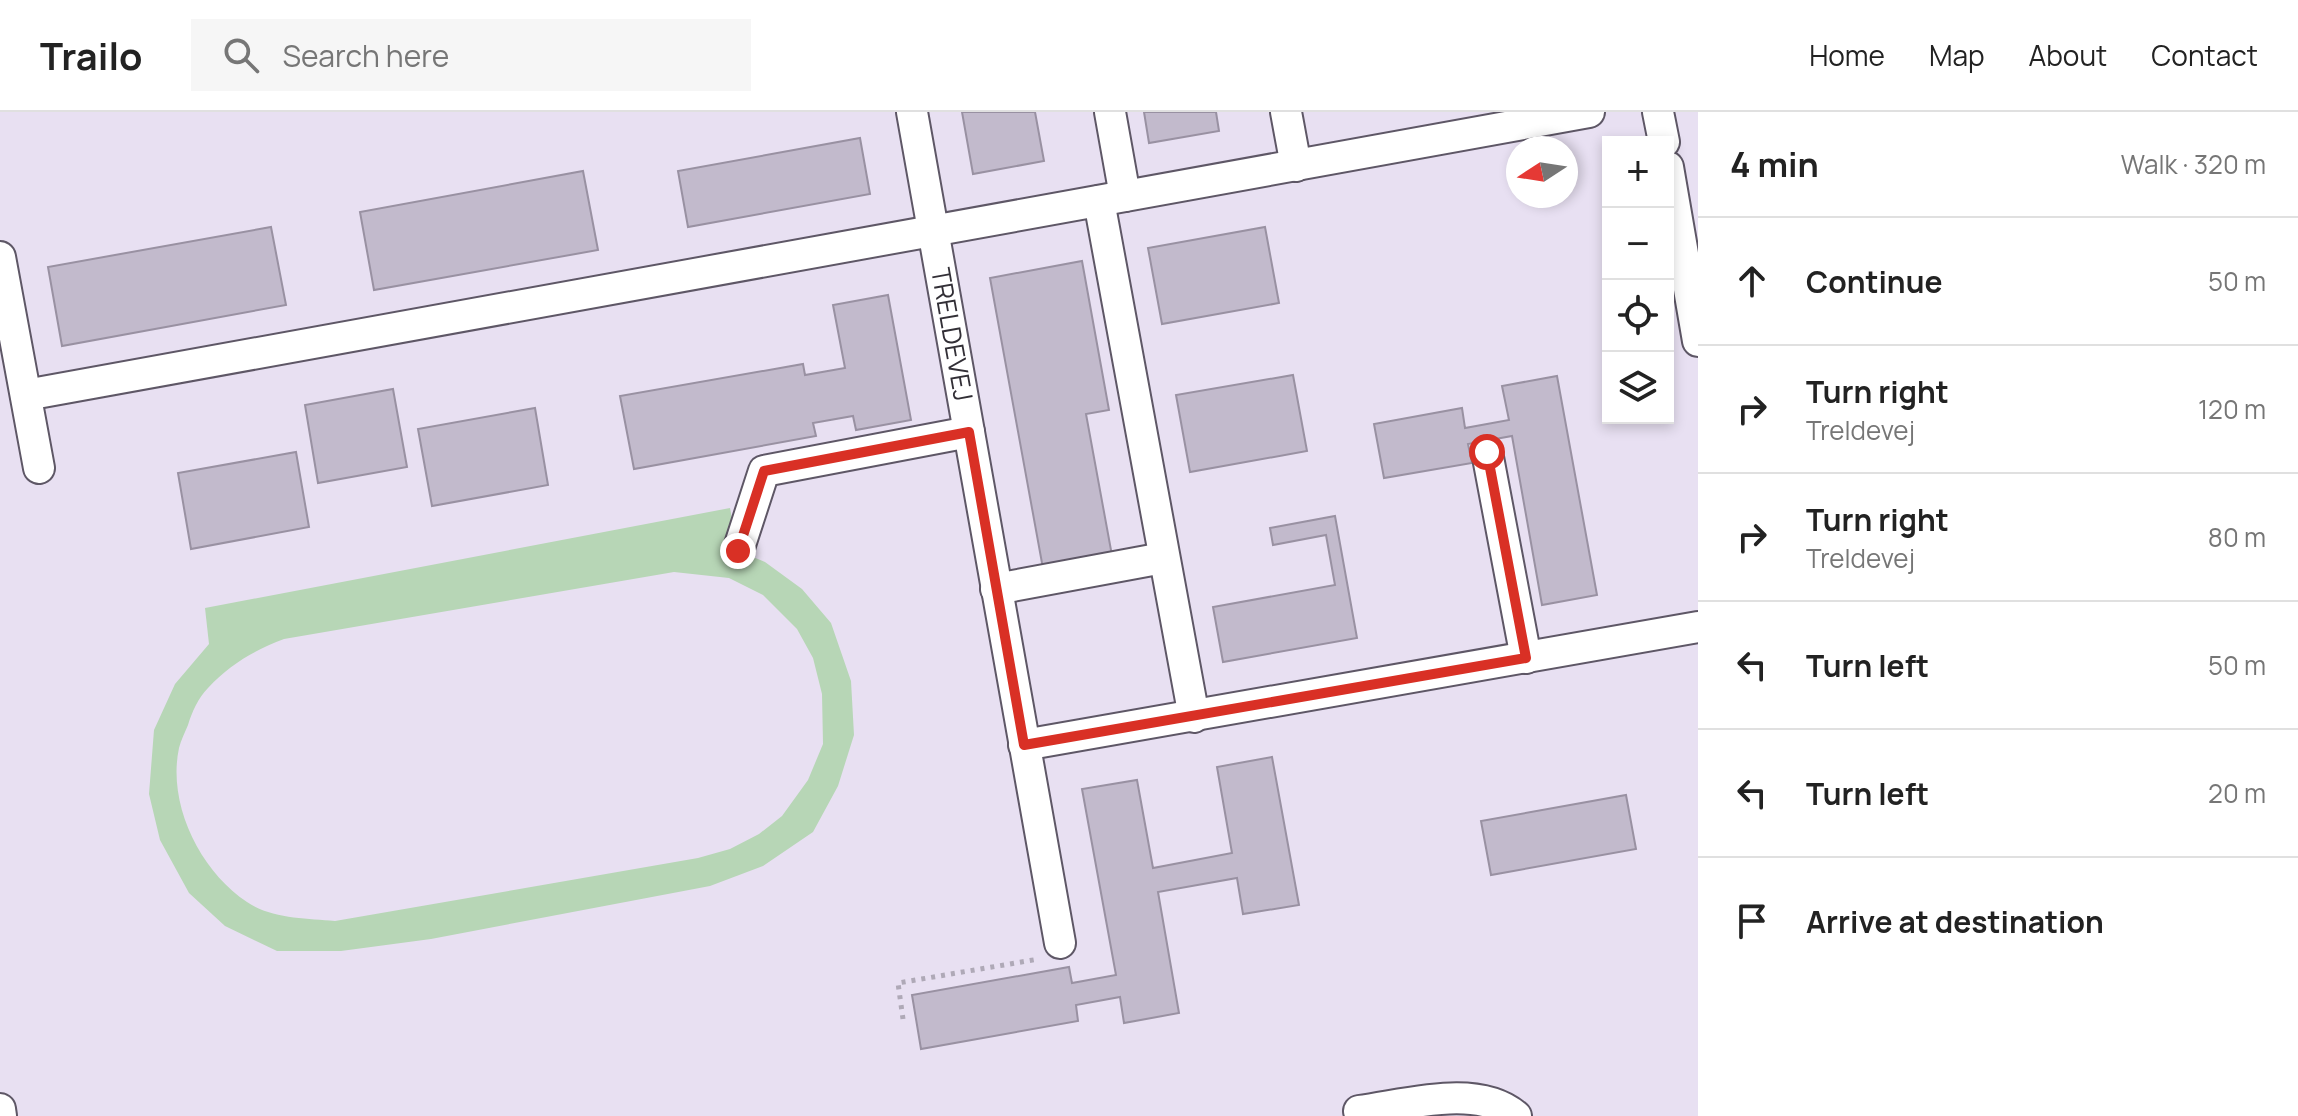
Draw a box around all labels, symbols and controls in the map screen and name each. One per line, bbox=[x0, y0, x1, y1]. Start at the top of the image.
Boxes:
search box bbox=[191, 19, 751, 91]
text: Trailo bbox=[40, 29, 143, 81]
icon: search bbox=[219, 33, 263, 77]
text: Search here bbox=[283, 35, 449, 76]
text: Home bbox=[1809, 36, 1885, 74]
text: Map bbox=[1929, 36, 1985, 74]
text: About bbox=[2029, 36, 2107, 74]
text: Contact bbox=[2151, 36, 2258, 74]
north arrow bbox=[1506, 136, 1578, 208]
map controls bbox=[1602, 136, 1674, 424]
button: + bbox=[1602, 136, 1674, 208]
text: 4 min bbox=[1730, 141, 1819, 187]
text: Walk · 320 m bbox=[2121, 146, 2266, 182]
button: − bbox=[1602, 208, 1674, 280]
icon: ahead bbox=[1730, 259, 1774, 303]
text: Continue bbox=[1806, 261, 1942, 302]
text: 50 m bbox=[2208, 263, 2266, 299]
street label: TRELDEVEJ bbox=[923, 265, 982, 404]
button: locate bbox=[1602, 280, 1674, 352]
button: layers bbox=[1602, 352, 1674, 424]
text: Turn right bbox=[1806, 371, 1949, 412]
icon: right bbox=[1730, 387, 1774, 431]
text: 120 m bbox=[2198, 391, 2266, 427]
text: Treldevej bbox=[1806, 412, 1915, 448]
route start bbox=[1469, 434, 1505, 470]
text: Turn right bbox=[1806, 499, 1949, 540]
icon: right bbox=[1730, 515, 1774, 559]
text: 80 m bbox=[2208, 519, 2266, 555]
route end bbox=[720, 533, 756, 569]
text: Treldevej bbox=[1806, 540, 1915, 576]
icon: left bbox=[1730, 643, 1774, 687]
text: Turn left bbox=[1806, 645, 1929, 686]
text: 50 m bbox=[2208, 647, 2266, 683]
icon: left bbox=[1730, 771, 1774, 815]
text: Turn left bbox=[1806, 773, 1929, 814]
text: 20 m bbox=[2208, 775, 2266, 811]
icon: arrive bbox=[1730, 899, 1774, 943]
text: Arrive at destination bbox=[1806, 901, 2104, 942]

